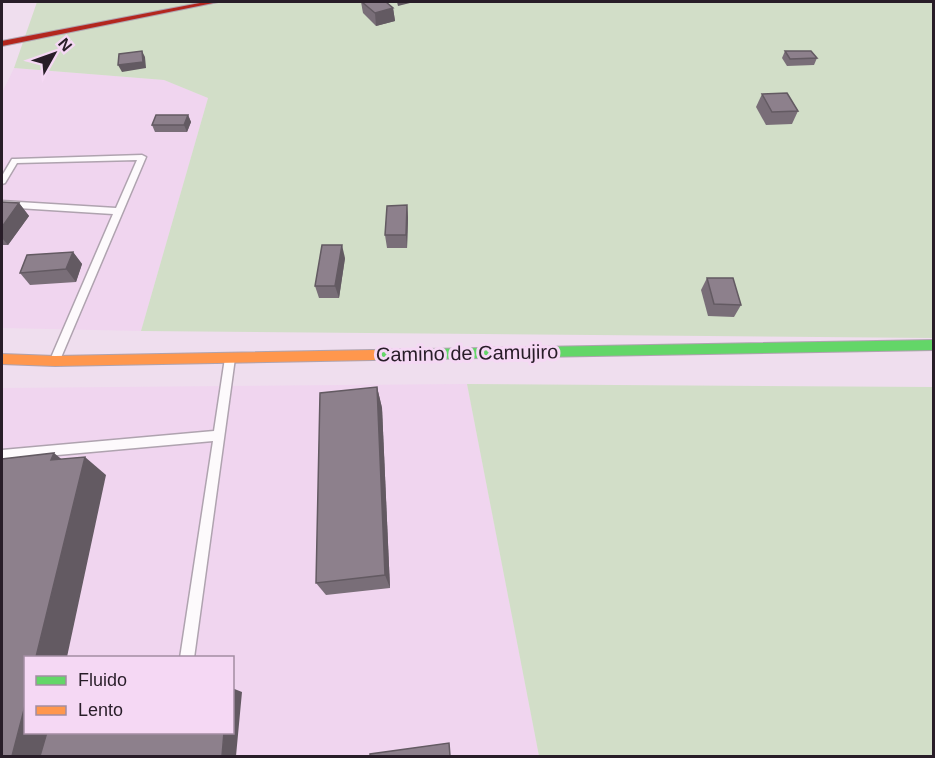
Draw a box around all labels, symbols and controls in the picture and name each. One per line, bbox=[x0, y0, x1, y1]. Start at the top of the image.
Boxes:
north arrow bbox=[24, 24, 84, 84]
text: N bbox=[55, 35, 75, 55]
street label: Camino de Camujiro bbox=[376, 340, 558, 366]
legend bbox=[24, 656, 234, 734]
text: Fluido bbox=[78, 670, 127, 690]
text: Lento bbox=[78, 700, 123, 720]

